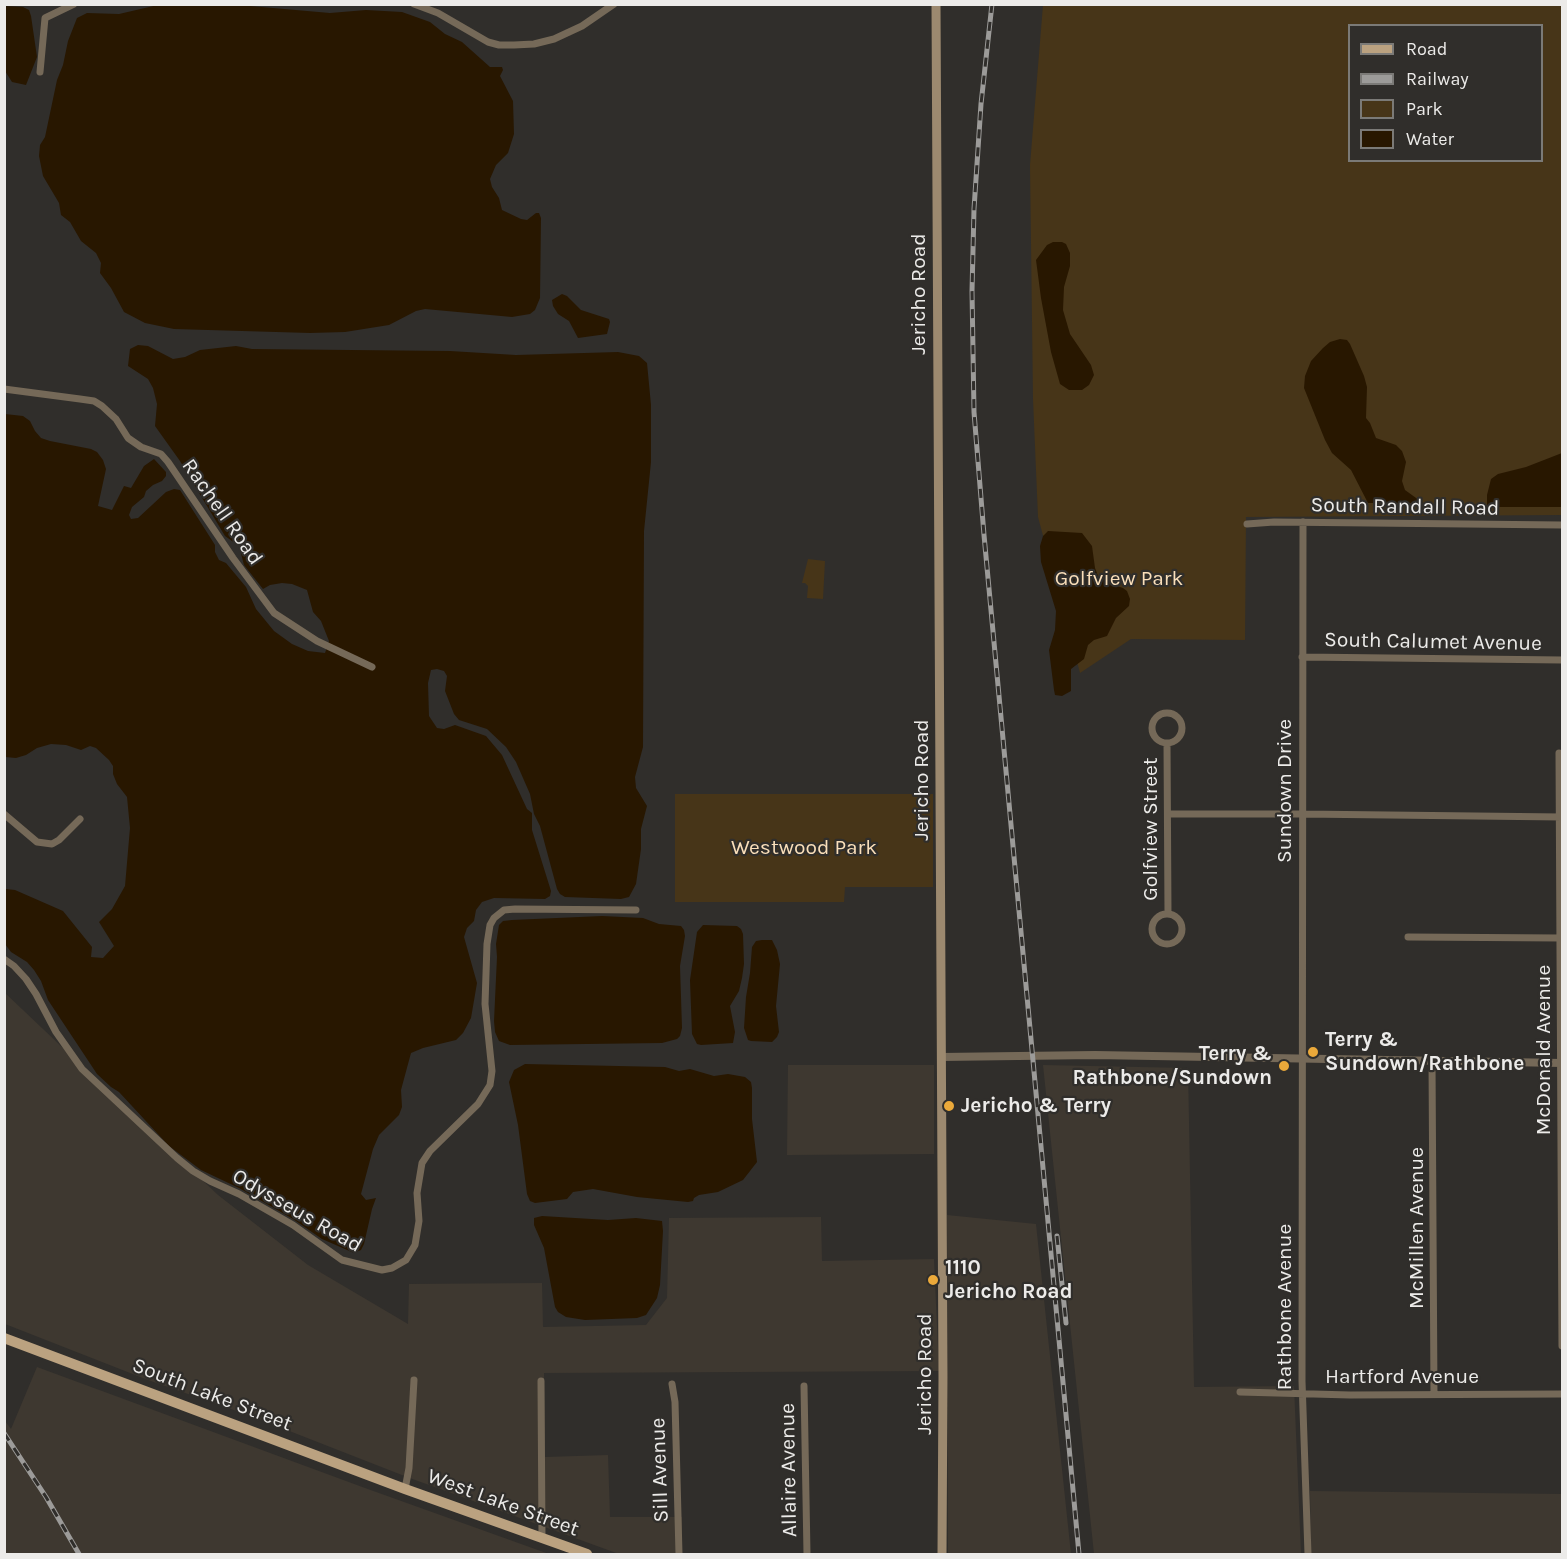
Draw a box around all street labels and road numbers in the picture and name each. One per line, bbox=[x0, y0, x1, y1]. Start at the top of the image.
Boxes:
street label: Jericho Road bbox=[906, 233, 932, 355]
street label: Rachell Road bbox=[176, 454, 268, 570]
street label: South Randall Road bbox=[1310, 493, 1500, 521]
street label: South Calumet Avenue bbox=[1324, 628, 1542, 656]
street label: Jericho Road bbox=[909, 719, 935, 841]
street label: Sundown Drive bbox=[1272, 719, 1298, 863]
street label: Golfview Street bbox=[1138, 757, 1164, 901]
street label: McDonald Avenue bbox=[1531, 965, 1557, 1135]
street label: McMillen Avenue bbox=[1404, 1147, 1430, 1309]
street label: Odysseus Road bbox=[228, 1164, 366, 1258]
street label: Rathbone Avenue bbox=[1272, 1224, 1298, 1390]
street label: Jericho Road bbox=[912, 1313, 938, 1435]
street label: South Lake Street bbox=[129, 1353, 295, 1437]
street label: Hartford Avenue bbox=[1325, 1364, 1479, 1390]
street label: Allaire Avenue bbox=[775, 1403, 803, 1537]
street label: Sill Avenue bbox=[646, 1417, 674, 1523]
street label: West Lake Street bbox=[424, 1464, 582, 1542]

